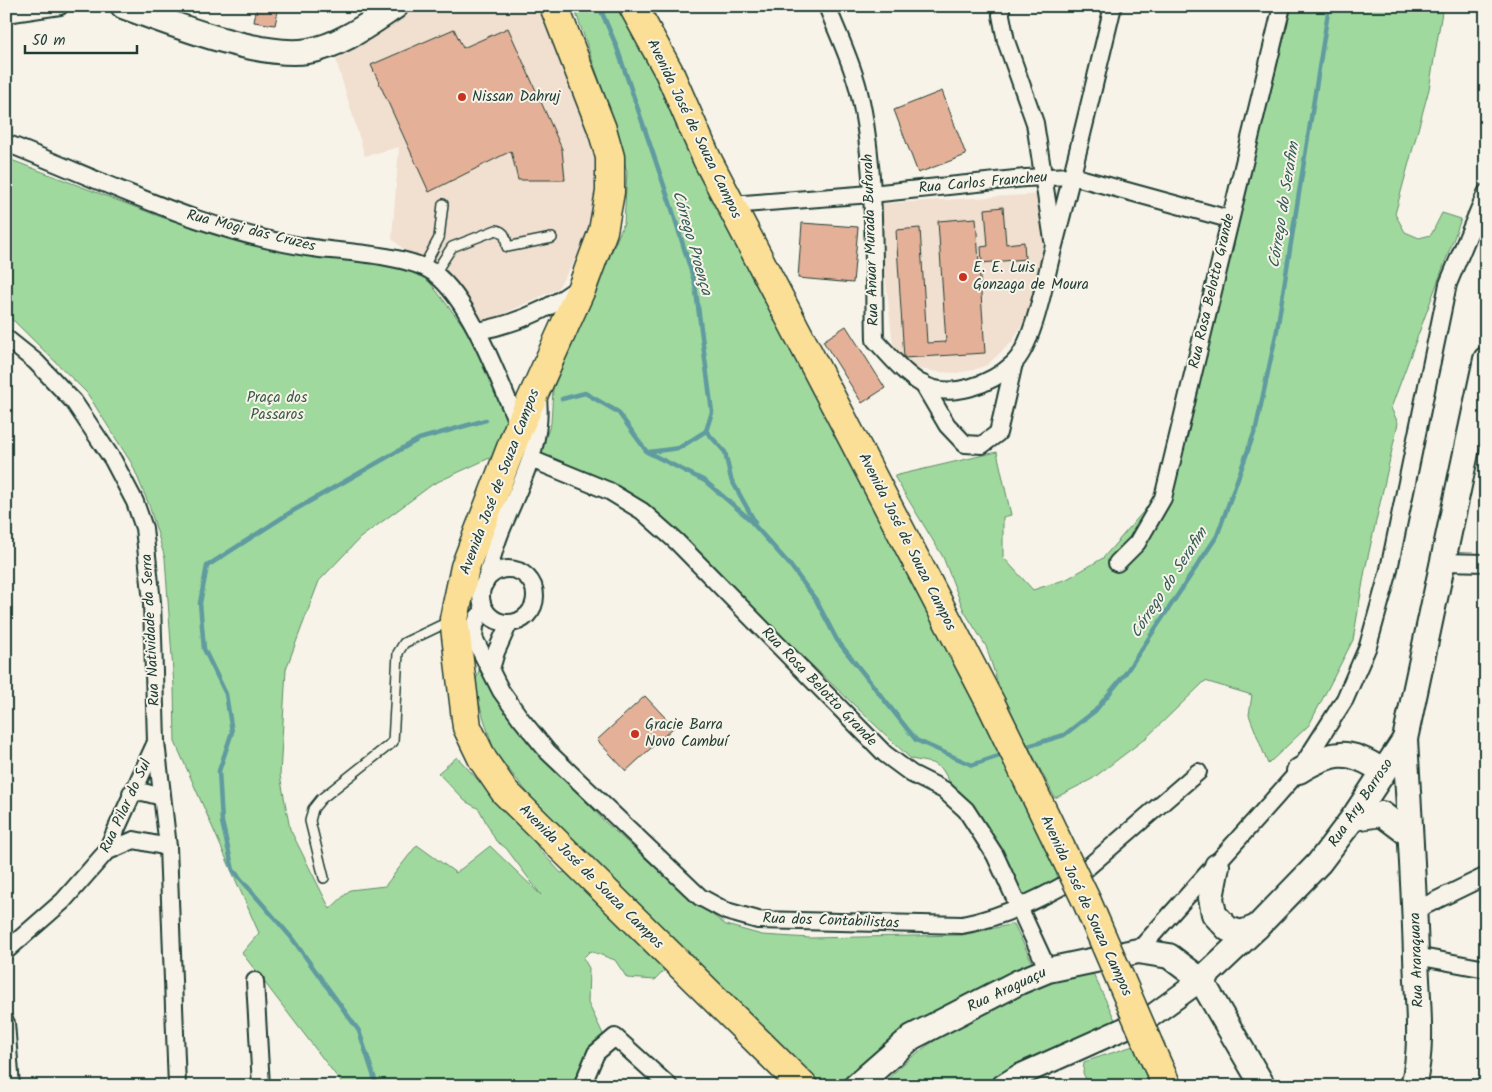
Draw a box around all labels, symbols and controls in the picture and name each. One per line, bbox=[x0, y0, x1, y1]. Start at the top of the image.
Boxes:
scale bar bbox=[25, 22, 138, 54]
text: 50 m bbox=[32, 29, 66, 53]
street label: Avenida José de Souza Campos bbox=[640, 35, 748, 223]
place label: Nissan Dahruj bbox=[472, 85, 561, 109]
marker: Nissan Dahruj bbox=[456, 91, 468, 103]
water label: Córrego do Serafim bbox=[1262, 139, 1306, 270]
street label: Rua Anuar Murada Bufarah bbox=[856, 153, 886, 327]
street label: Rua Carlos Francheu bbox=[917, 165, 1049, 201]
water label: Córrego Proença bbox=[665, 188, 719, 300]
street label: Rua Mogi das Cruzes bbox=[184, 203, 319, 259]
street label: Rua Rosa Belotto Grande bbox=[1182, 211, 1242, 371]
place label: E. E. Luis Gonzaga de Moura bbox=[973, 256, 1089, 297]
marker: E. E. Luis Gonzaga de Moura bbox=[957, 271, 969, 283]
street label: Avenida José de Souza Campos bbox=[453, 385, 547, 578]
park label: Praça dos Passaros bbox=[247, 386, 308, 427]
street label: Avenida José de Souza Campos bbox=[852, 449, 963, 636]
water label: Córrego do Serafim bbox=[1124, 522, 1215, 643]
street label: Rua Natividade da Serra bbox=[135, 553, 167, 707]
street label: Rua Rosa Belotto Grande bbox=[755, 622, 883, 753]
place label: Gracie Barra Novo Cambuí bbox=[645, 713, 730, 754]
marker: Gracie Barra Novo Cambuí bbox=[629, 728, 641, 740]
street label: Rua Ary Barroso bbox=[1322, 754, 1400, 852]
street label: Rua Pilar do Sul bbox=[94, 755, 158, 857]
street label: Avenida José de Souza Campos bbox=[513, 799, 670, 956]
street label: Avenida José de Souza Campos bbox=[1033, 812, 1139, 1001]
street label: Rua dos Contabilistas bbox=[762, 907, 900, 935]
street label: Rua Araraquara bbox=[1403, 912, 1431, 1008]
street label: Rua Araguaçu bbox=[963, 961, 1051, 1019]

